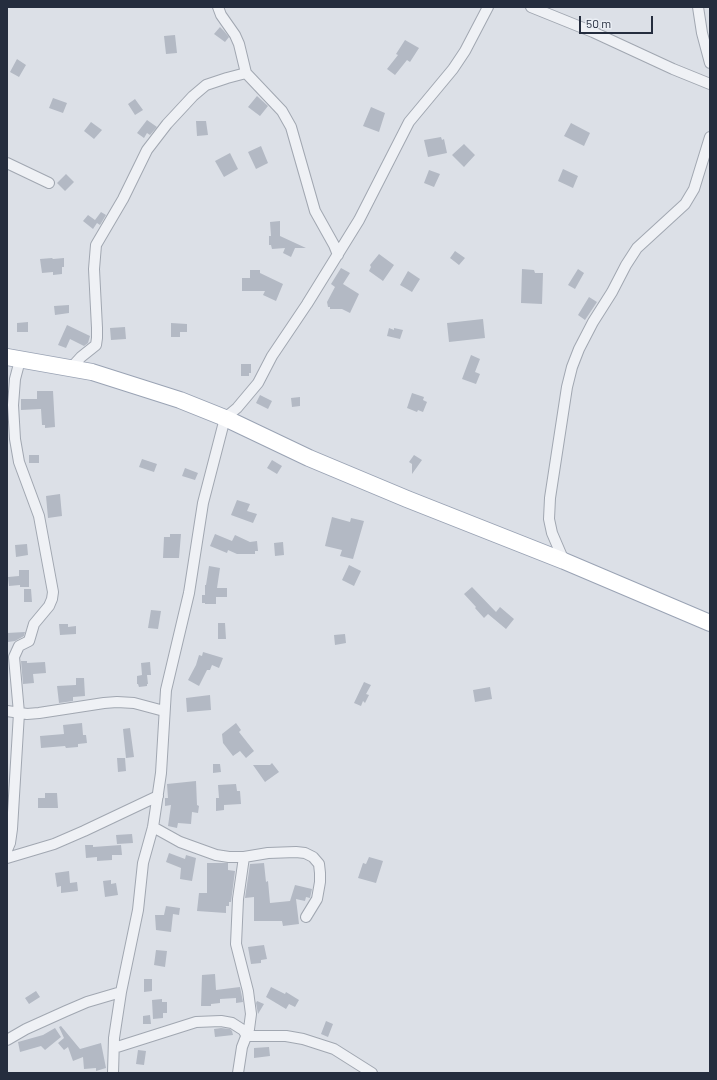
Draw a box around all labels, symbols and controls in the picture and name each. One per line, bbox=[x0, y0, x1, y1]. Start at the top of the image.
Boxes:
scale bar bbox=[581, 8, 655, 34]
text: 50 m bbox=[586, 16, 611, 30]

